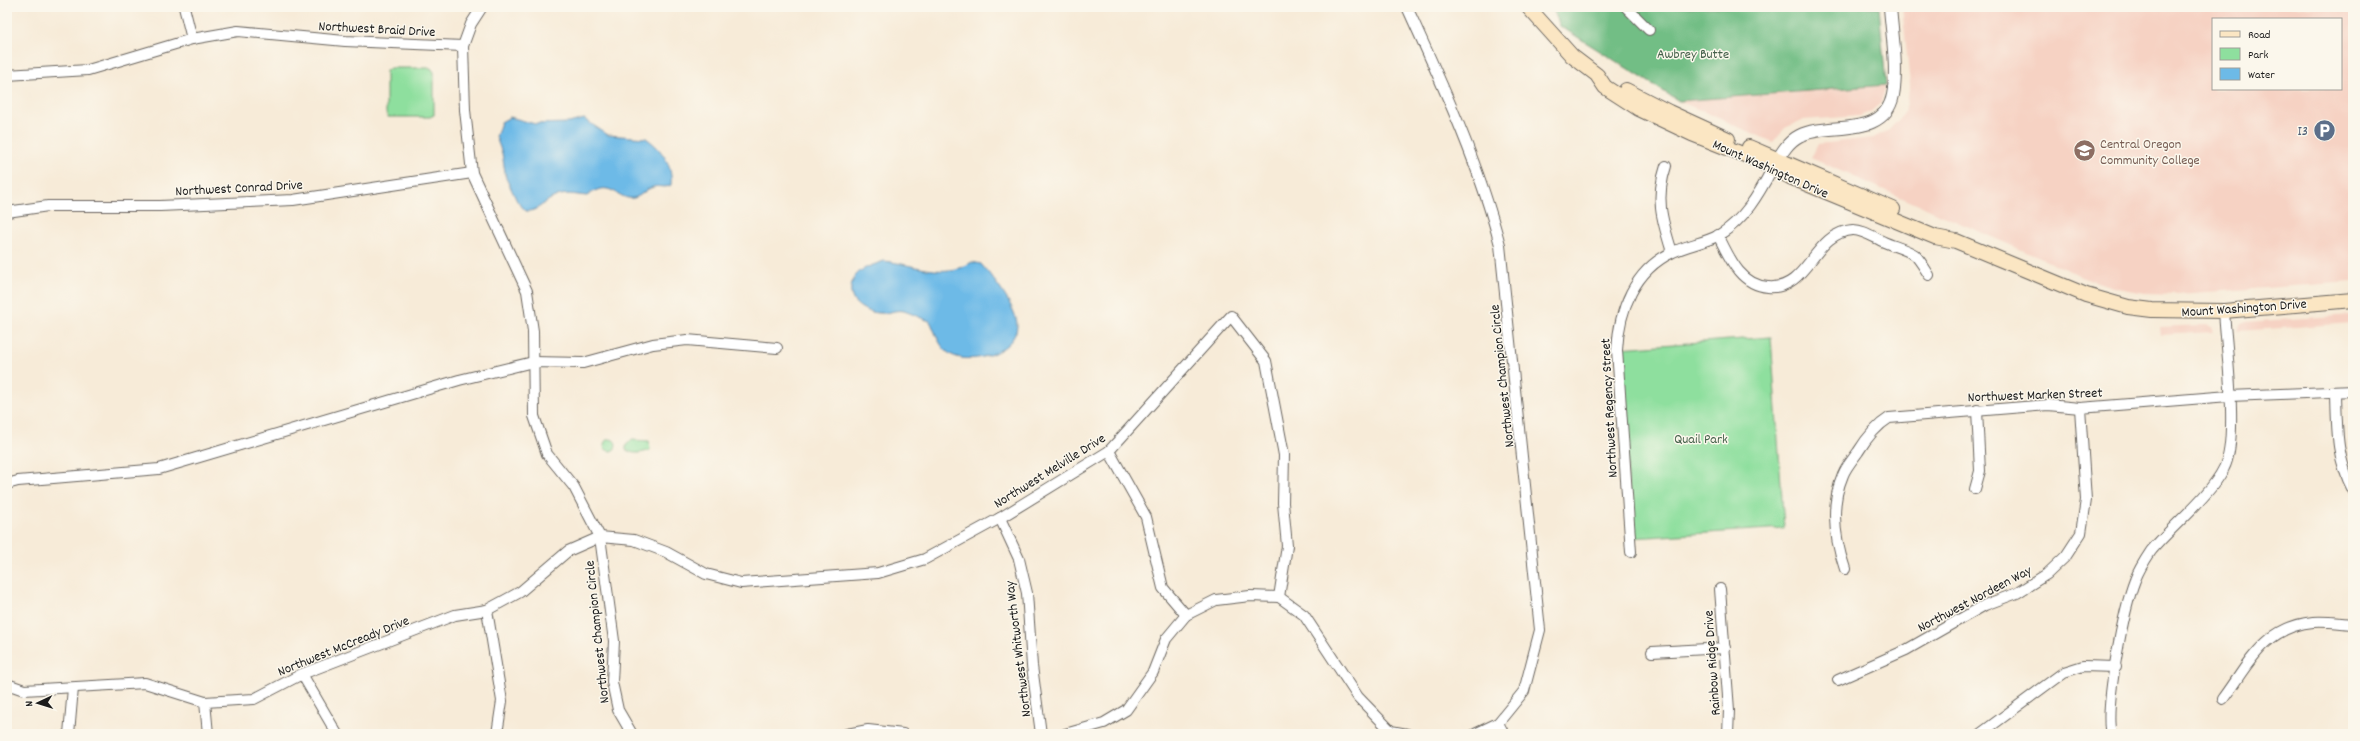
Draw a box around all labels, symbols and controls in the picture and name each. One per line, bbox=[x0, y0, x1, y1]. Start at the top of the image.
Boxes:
street label: Northwest Braid Drive bbox=[318, 17, 436, 43]
legend bbox=[2212, 18, 2342, 90]
text: Road bbox=[2248, 27, 2270, 44]
park label: Awbrey Butte bbox=[1657, 45, 1729, 65]
text: Park bbox=[2248, 47, 2269, 64]
text: Water bbox=[2248, 67, 2275, 84]
parking icon: I3 bbox=[2311, 117, 2337, 143]
place label: I3 bbox=[2297, 122, 2308, 142]
street label: Mount Washington Drive bbox=[1709, 135, 1832, 204]
place label: Central Oregon Community College bbox=[2100, 135, 2200, 171]
school or university icon: Central Oregon Community College bbox=[2071, 138, 2097, 164]
street label: Northwest Conrad Drive bbox=[175, 176, 303, 202]
street label: Mount Washington Drive bbox=[2181, 295, 2307, 323]
street label: Northwest Champion Circle bbox=[1486, 303, 1520, 448]
street label: Northwest Regency Street bbox=[1596, 338, 1624, 478]
street label: Northwest Marken Street bbox=[1967, 384, 2103, 408]
street label: Northwest Melville Drive bbox=[990, 429, 1110, 514]
park label: Quail Park bbox=[1674, 430, 1728, 450]
street label: Northwest Champion Circle bbox=[581, 559, 615, 704]
street label: Northwest Nordeen Way bbox=[1914, 561, 2036, 638]
street label: Northwest Whitworth Way bbox=[1001, 579, 1037, 718]
street label: Rainbow Ridge Drive bbox=[1699, 610, 1727, 716]
street label: Northwest McCready Drive bbox=[275, 611, 413, 682]
north arrow bbox=[18, 683, 58, 723]
text: N bbox=[22, 700, 38, 707]

